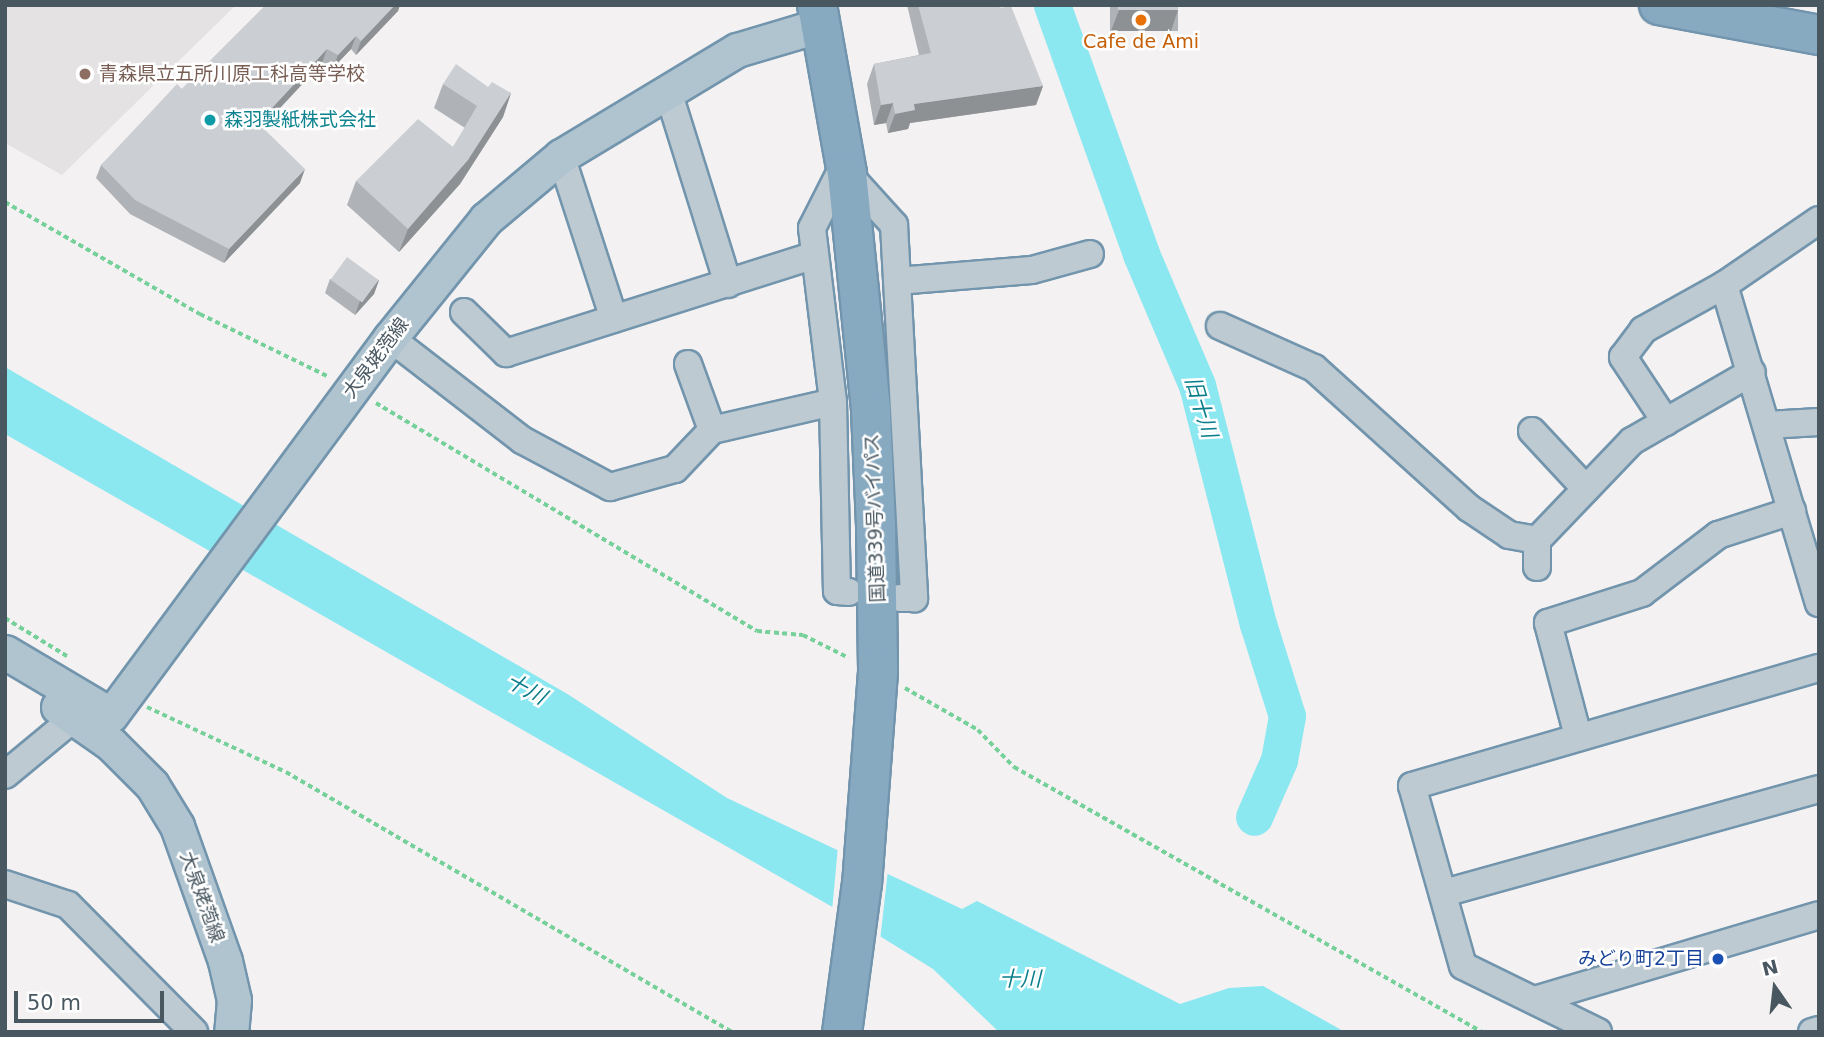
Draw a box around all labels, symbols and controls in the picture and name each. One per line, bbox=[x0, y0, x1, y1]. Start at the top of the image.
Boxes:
marker: Cafe de Ami bbox=[1133, 12, 1149, 28]
place label: Cafe de Ami bbox=[1083, 31, 1199, 53]
place label: 青森県立五所川原工科高等学校 bbox=[99, 63, 365, 85]
marker: 青森県立五所川原工科高等学校 bbox=[77, 66, 93, 82]
place label: 森羽製紙株式会社 bbox=[224, 109, 376, 131]
marker: 森羽製紙株式会社 bbox=[202, 112, 218, 128]
street label: 大泉姥萢線 bbox=[338, 313, 414, 403]
water label: 旧十川 bbox=[1180, 373, 1222, 441]
street label: 国道339号バイパス bbox=[861, 433, 889, 603]
water label: 十川 bbox=[502, 668, 550, 710]
street label: 大泉姥萢線 bbox=[175, 848, 229, 946]
place label: みどり町2丁目 bbox=[1578, 948, 1704, 970]
marker: みどり町2丁目 bbox=[1710, 951, 1726, 967]
north arrow bbox=[1740, 953, 1810, 1023]
text: N bbox=[1760, 955, 1780, 980]
water label: 十川 bbox=[999, 966, 1041, 992]
scale bar bbox=[18, 978, 168, 1022]
text: 50 m bbox=[27, 991, 81, 1015]

